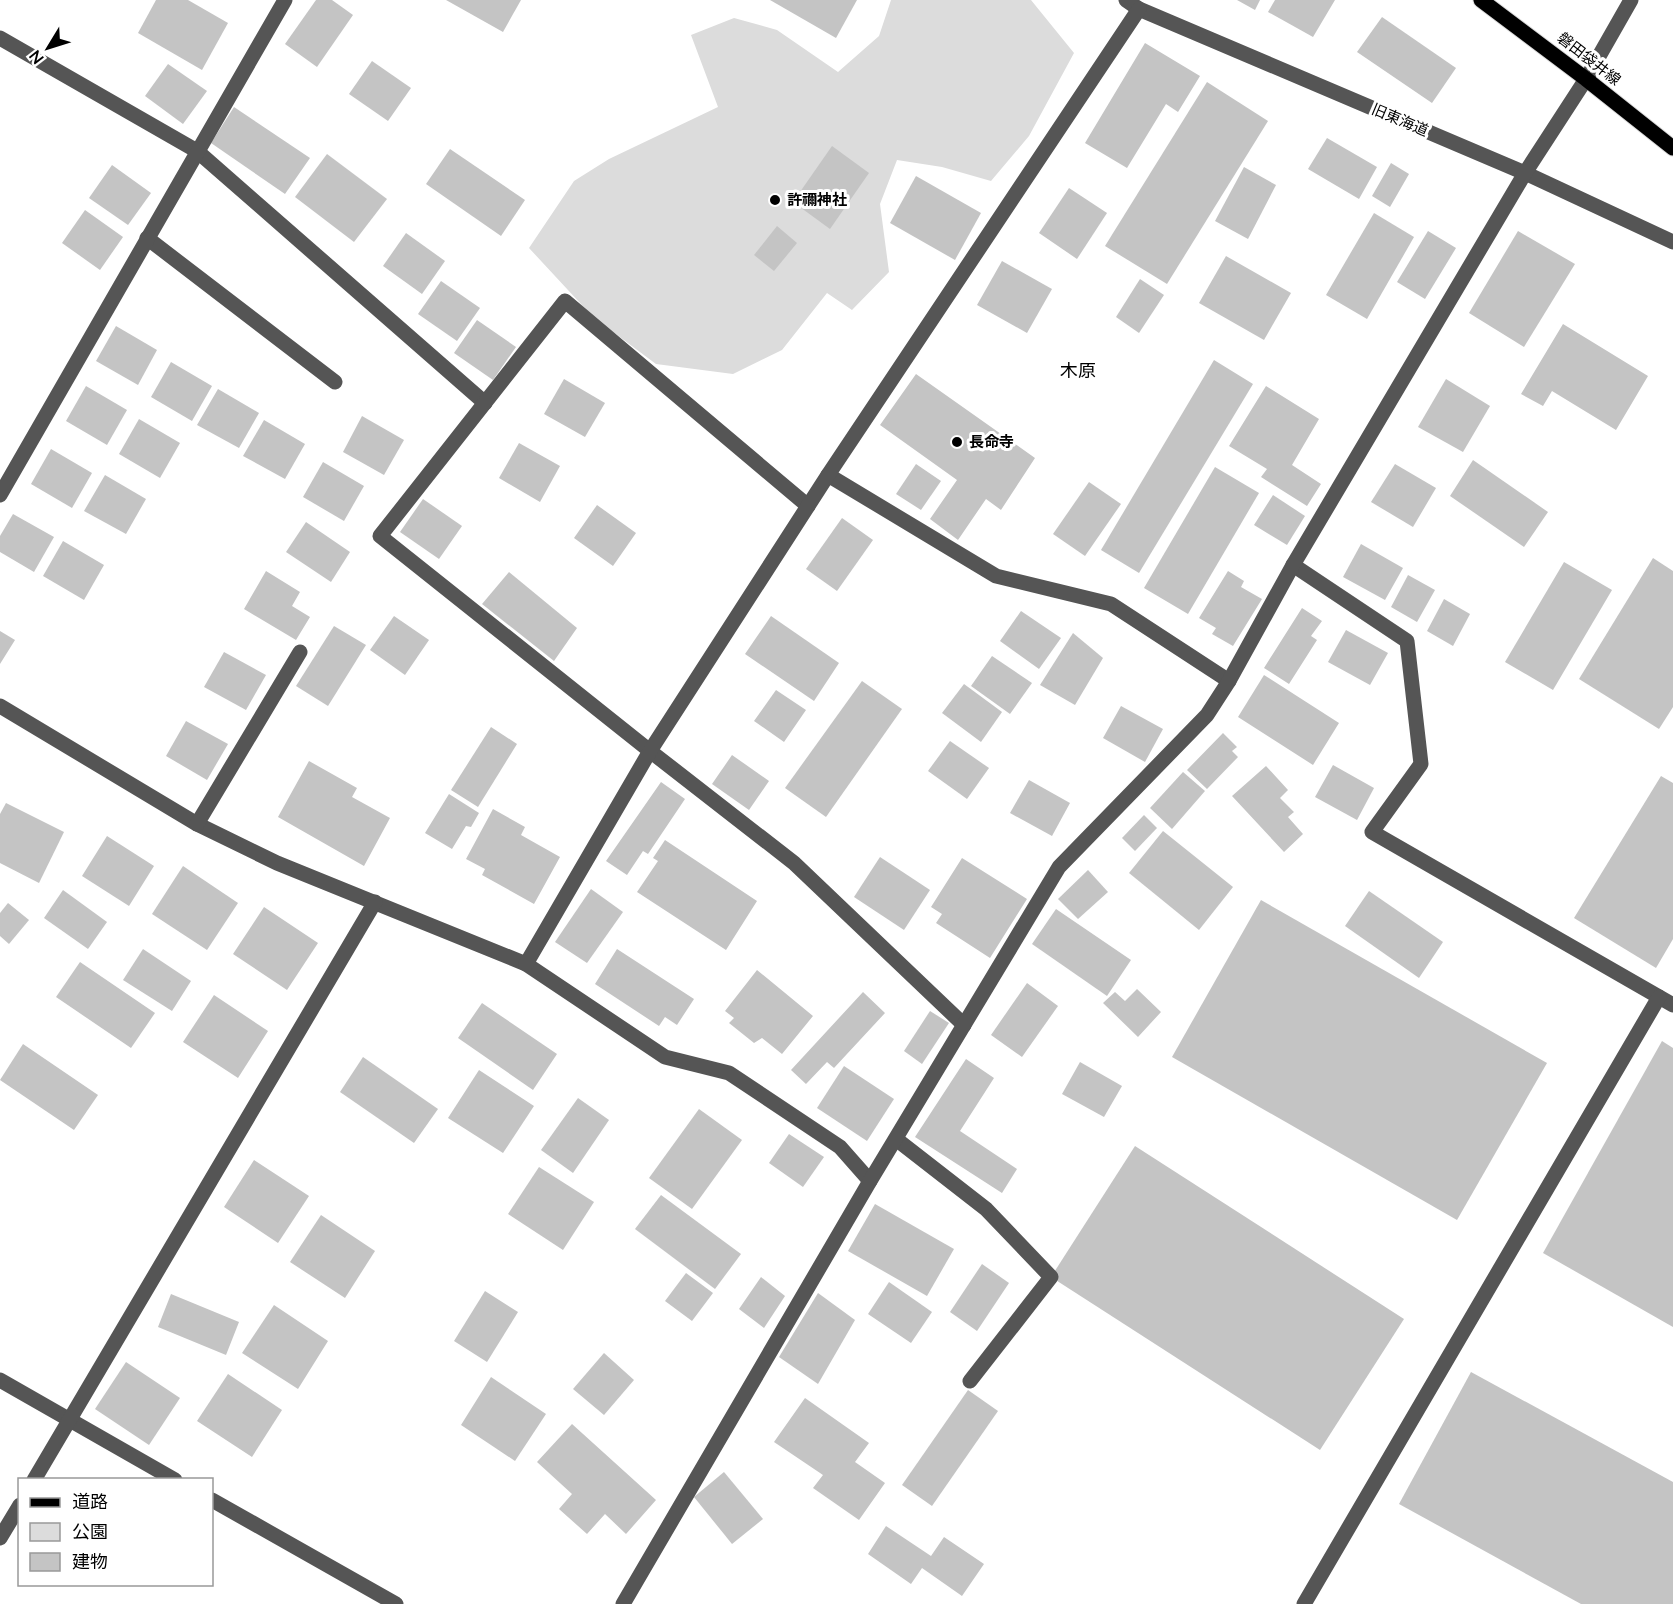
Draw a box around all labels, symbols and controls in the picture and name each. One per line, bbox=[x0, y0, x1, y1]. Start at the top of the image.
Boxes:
north arrow bbox=[18, 18, 78, 78]
street label: 磐田袋井線 bbox=[1555, 28, 1625, 88]
text: N bbox=[25, 47, 47, 68]
street label: 旧東海道 bbox=[1369, 99, 1432, 139]
place label: 許禰神社 bbox=[787, 190, 847, 208]
marker: 許禰神社 bbox=[768, 193, 782, 207]
district label: 木原 bbox=[1060, 359, 1096, 381]
place label: 長命寺 bbox=[969, 432, 1014, 450]
marker: 長命寺 bbox=[950, 435, 964, 449]
legend bbox=[18, 1478, 213, 1586]
text: 道路 bbox=[72, 1490, 108, 1512]
text: 公園 bbox=[72, 1520, 108, 1542]
text: 建物 bbox=[72, 1550, 108, 1572]

